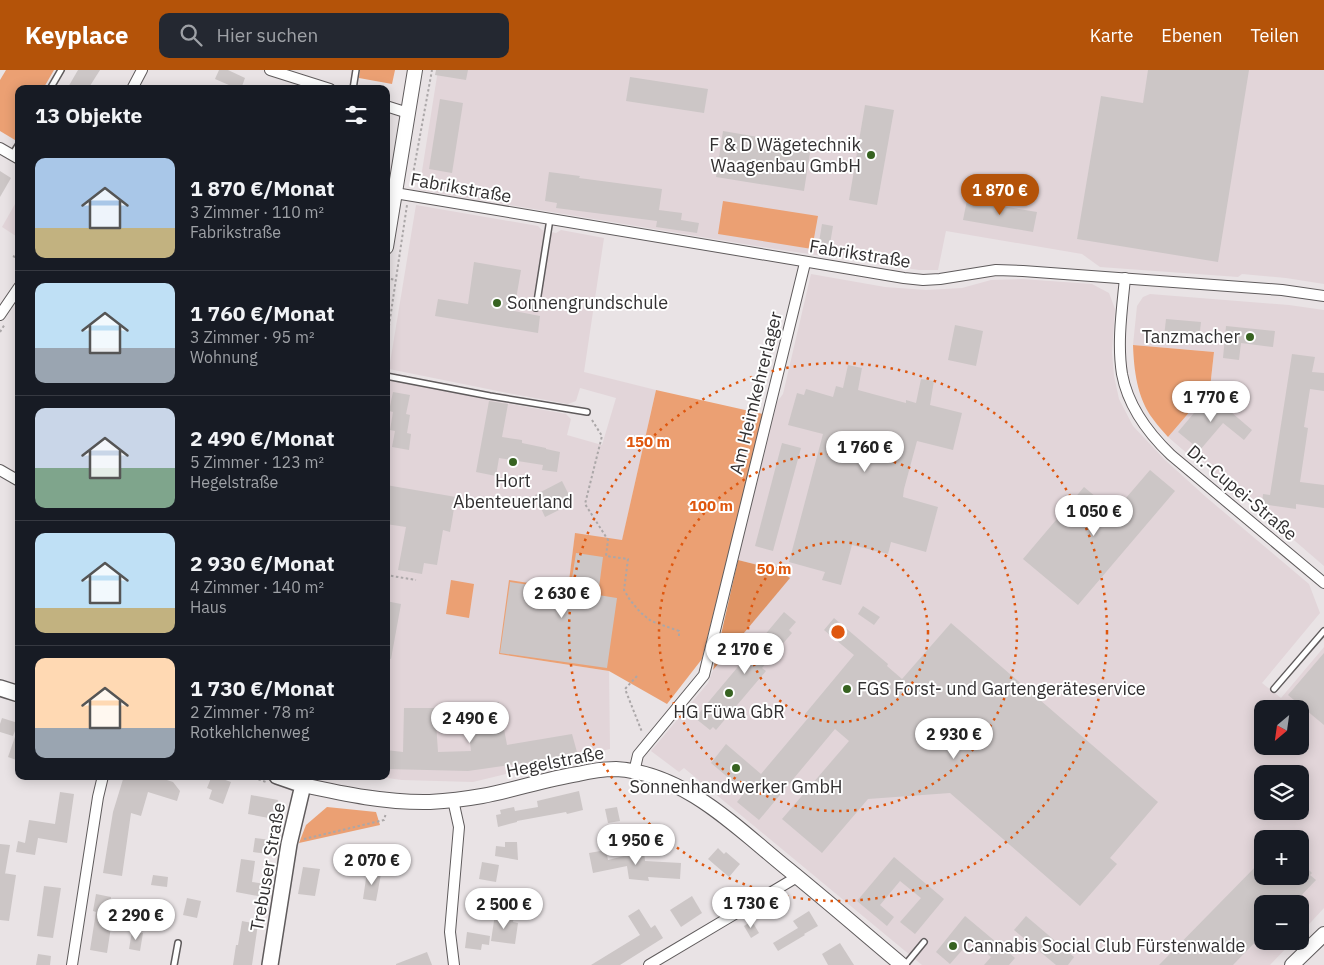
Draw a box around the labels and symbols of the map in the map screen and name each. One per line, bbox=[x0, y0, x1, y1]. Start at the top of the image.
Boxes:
place label: F & D Wägetechnik Waagenbau GmbH bbox=[709, 133, 862, 177]
marker: F & D Wägetechnik Waagenbau GmbH bbox=[865, 149, 877, 161]
street label: Fabrikstraße bbox=[409, 167, 514, 208]
pin: 1 870 € bbox=[954, 174, 1046, 216]
street label: Fabrikstraße bbox=[808, 234, 913, 273]
place label: Sonnengrundschule bbox=[507, 291, 668, 314]
marker: Sonnengrundschule bbox=[491, 297, 503, 309]
street label: Am Heimkehrerlager bbox=[724, 309, 787, 477]
place label: Tanzmacher bbox=[1142, 325, 1240, 348]
marker: Tanzmacher bbox=[1244, 331, 1256, 343]
pin: 1 770 € bbox=[1165, 380, 1257, 423]
pin: 1 760 € bbox=[819, 430, 911, 473]
text: 150 m bbox=[626, 432, 670, 451]
street label: Dr.-Cupei-Straße bbox=[1182, 440, 1302, 546]
marker: Hort Abenteuerland bbox=[507, 456, 519, 468]
place label: Hort Abenteuerland bbox=[453, 469, 573, 513]
pin: 1 050 € bbox=[1048, 494, 1140, 537]
text: 100 m bbox=[689, 496, 733, 515]
text: 50 m bbox=[757, 559, 791, 578]
pin: 2 630 € bbox=[516, 576, 608, 619]
centre of rings bbox=[829, 623, 847, 641]
pin: 2 170 € bbox=[699, 632, 791, 675]
place label: FGS Forst- und Gartengeräteservice bbox=[857, 677, 1146, 700]
marker: FGS Forst- und Gartengeräteservice bbox=[841, 683, 853, 695]
marker: HG Füwa GbR bbox=[723, 687, 735, 699]
place label: HG Füwa GbR bbox=[673, 700, 785, 723]
north arrow bbox=[1254, 700, 1309, 755]
pin: 2 490 € bbox=[424, 702, 516, 744]
pin: 2 930 € bbox=[908, 718, 1000, 760]
street label: Hegelstraße bbox=[504, 741, 606, 782]
marker: Sonnenhandwerker GmbH bbox=[730, 762, 742, 774]
place label: Sonnenhandwerker GmbH bbox=[629, 775, 843, 798]
street label: Trebuser Straße bbox=[245, 801, 290, 933]
pin: 1 950 € bbox=[590, 824, 682, 866]
pin: 2 070 € bbox=[326, 844, 418, 886]
pin: 1 730 € bbox=[705, 886, 797, 929]
pin: 2 500 € bbox=[458, 888, 550, 930]
pin: 2 290 € bbox=[90, 898, 182, 941]
place label: Cannabis Social Club Fürstenwalde bbox=[963, 934, 1246, 957]
marker: Cannabis Social Club Fürstenwalde bbox=[947, 940, 959, 952]

